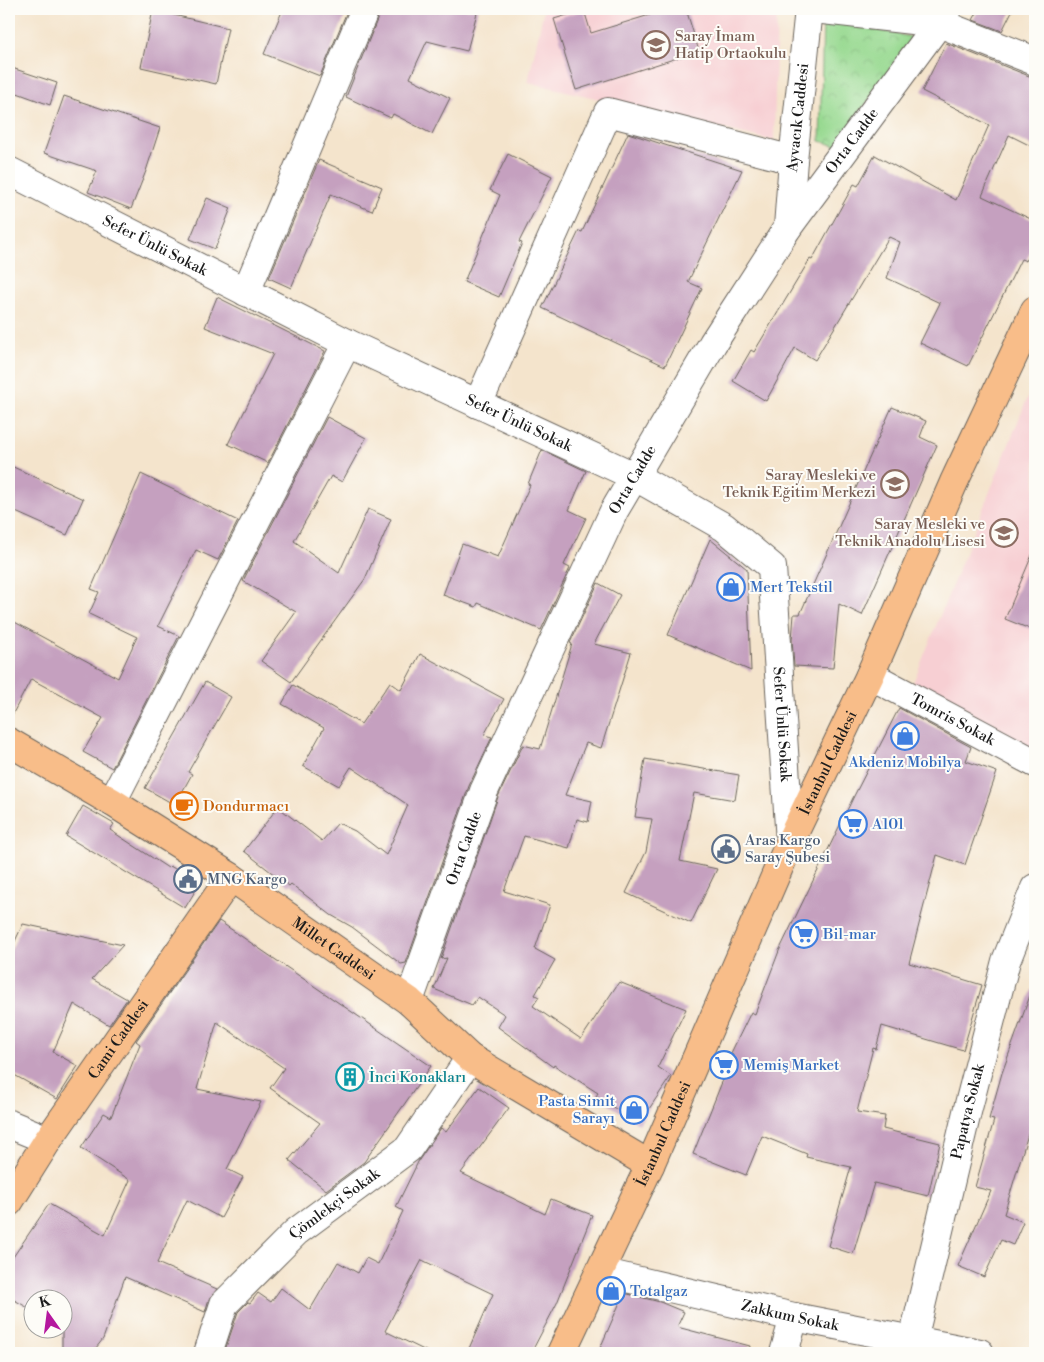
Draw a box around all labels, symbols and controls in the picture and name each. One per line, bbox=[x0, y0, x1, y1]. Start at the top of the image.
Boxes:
place label: Saray İmam Hatip Ortaokulu bbox=[675, 26, 787, 63]
school or university icon: Saray İmam Hatip Ortaokulu bbox=[641, 30, 671, 60]
street label: Ayvacık Caddesi bbox=[783, 62, 813, 174]
street label: Orta Cadde bbox=[821, 104, 883, 178]
street label: Sefer Ünlü Sokak bbox=[99, 211, 212, 281]
street label: Sefer Ünlü Sokak bbox=[463, 390, 576, 457]
street label: Orta Cadde bbox=[605, 442, 661, 518]
place label: Saray Mesleki ve Teknik Eğitim Merkezi bbox=[723, 466, 876, 502]
school or university icon: Saray Mesleki ve Teknik Eğitim Merkezi bbox=[880, 469, 910, 499]
place label: Saray Mesleki ve Teknik Anadolu Lisesi bbox=[835, 515, 985, 551]
school or university icon: Saray Mesleki ve Teknik Anadolu Lisesi bbox=[989, 518, 1019, 548]
shop icon: Mert Tekstil bbox=[716, 572, 746, 602]
place label: Mert Tekstil bbox=[750, 578, 833, 597]
street label: Sefer Ünlü Sokak bbox=[769, 666, 795, 783]
street label: Tomris Sokak bbox=[907, 689, 999, 750]
street label: İstanbul Caddesi bbox=[795, 708, 862, 818]
shop icon: Akdeniz Mobilya bbox=[890, 721, 920, 751]
place label: Akdeniz Mobilya bbox=[848, 753, 962, 772]
cafe icon: Dondurmacı bbox=[169, 791, 199, 821]
place label: Dondurmacı bbox=[203, 797, 289, 816]
street label: Orta Cadde bbox=[442, 809, 486, 888]
supermarket icon: A101 bbox=[838, 809, 868, 839]
place label: A101 bbox=[871, 815, 905, 834]
place label: Aras Kargo Saray Şubesi bbox=[744, 831, 830, 867]
public building icon: Aras Kargo Saray Şubesi bbox=[711, 834, 741, 864]
public building icon: MNG Kargo bbox=[173, 864, 203, 894]
place label: MNG Kargo bbox=[207, 870, 287, 889]
street label: Millet Caddesi bbox=[288, 913, 379, 985]
supermarket icon: Bil-mar bbox=[789, 919, 819, 949]
place label: Bil-mar bbox=[822, 925, 877, 944]
street label: Cami Caddesi bbox=[84, 996, 153, 1083]
supermarket icon: Memiş Market bbox=[709, 1050, 739, 1080]
place label: Memiş Market bbox=[743, 1056, 840, 1075]
street label: Papatya Sokak bbox=[947, 1061, 989, 1161]
building icon: İnci Konakları bbox=[335, 1062, 365, 1092]
place label: İnci Konakları bbox=[369, 1067, 466, 1087]
street label: İstanbul Caddesi bbox=[631, 1078, 695, 1190]
place label: Pasta Simit Sarayı bbox=[538, 1092, 616, 1128]
shop icon: Pasta Simit Sarayı bbox=[619, 1095, 649, 1125]
street label: Çömlekçi Sokak bbox=[285, 1164, 385, 1244]
shop icon: Totalgaz bbox=[596, 1276, 626, 1306]
place label: Totalgaz bbox=[630, 1282, 688, 1301]
north arrow bbox=[22, 1290, 72, 1340]
text: K bbox=[37, 1292, 53, 1312]
street label: Zakkum Sokak bbox=[739, 1296, 841, 1336]

